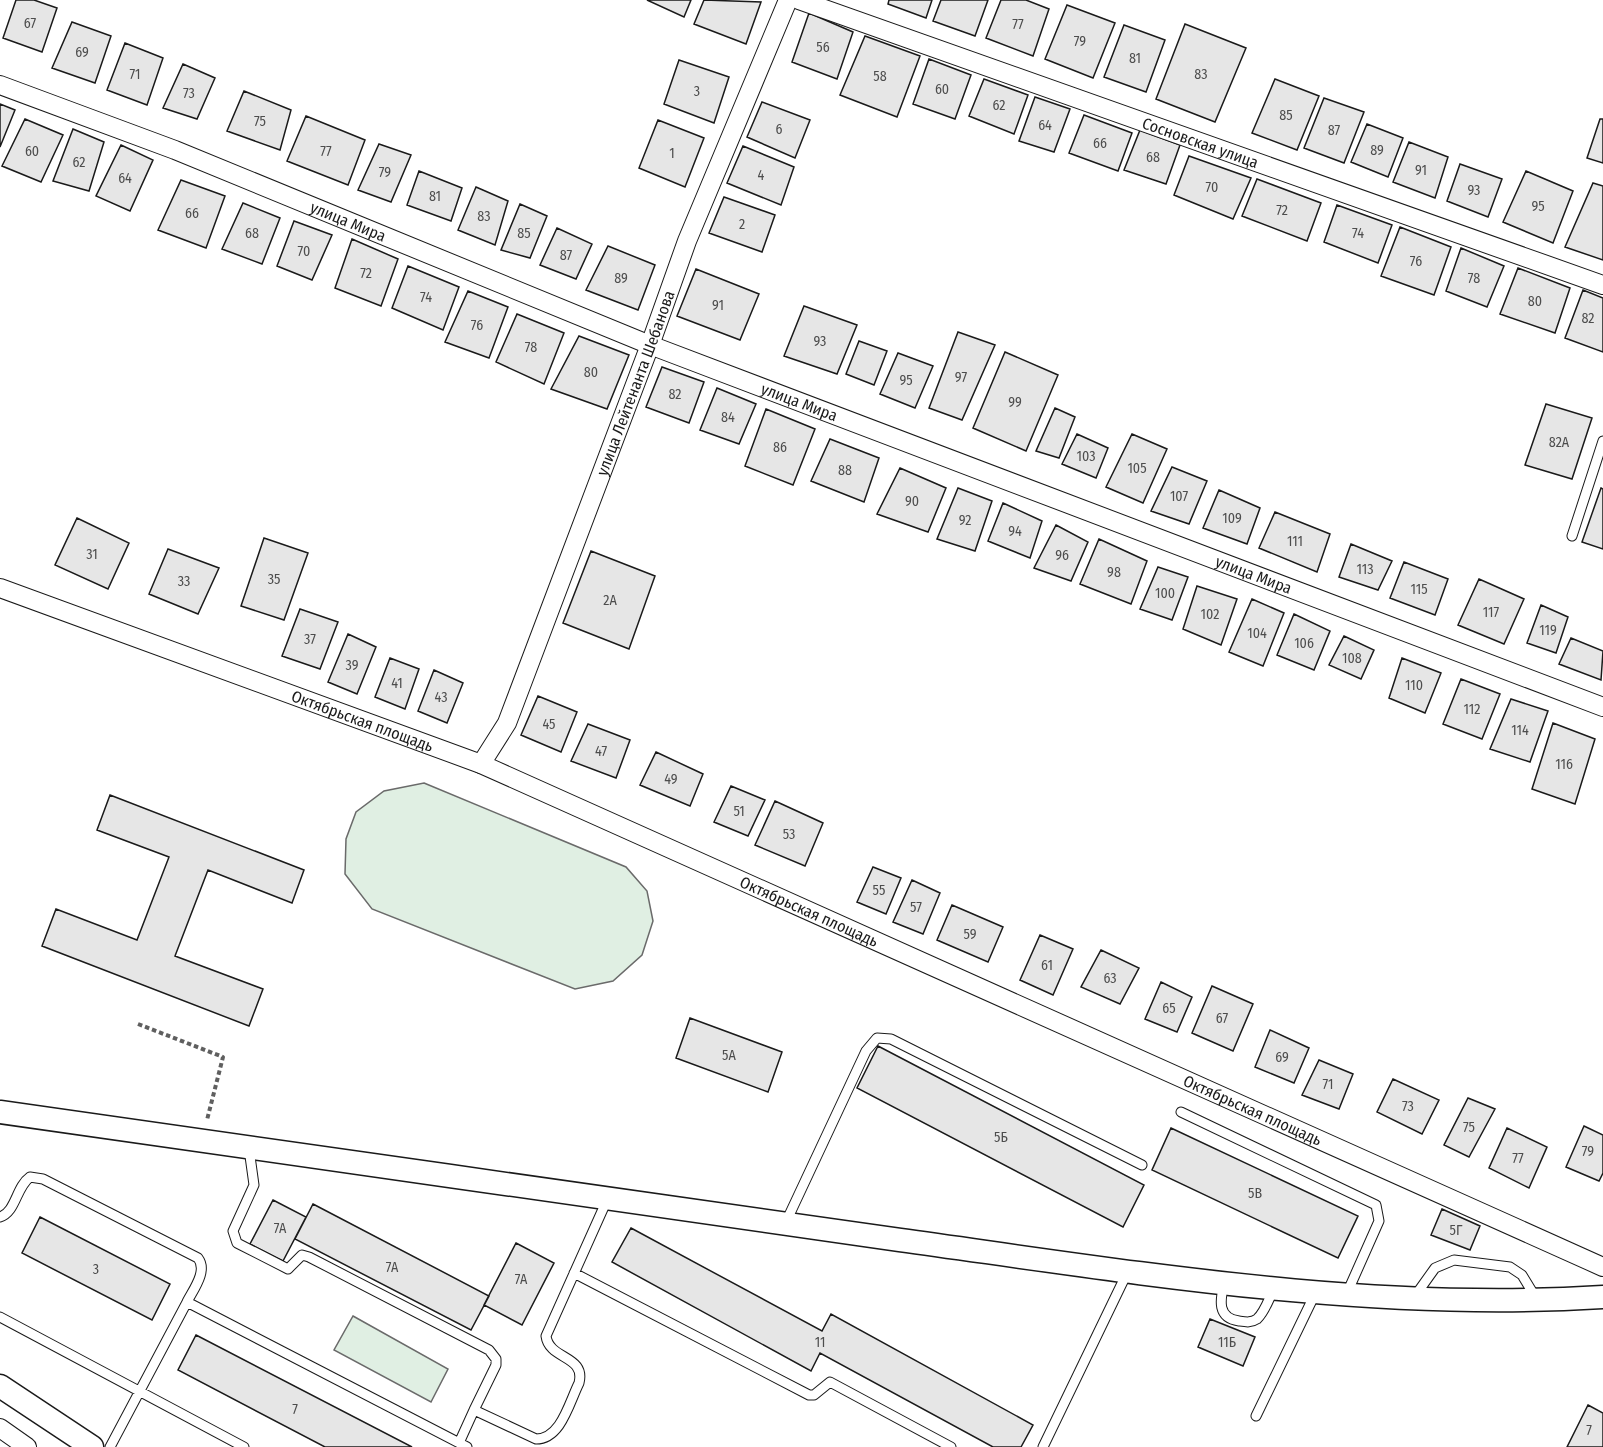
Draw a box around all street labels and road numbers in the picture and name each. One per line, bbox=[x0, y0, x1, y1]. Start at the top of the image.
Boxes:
street label: Сосновская улица bbox=[1140, 113, 1261, 172]
street label: улица Мира bbox=[308, 197, 389, 245]
street label: улица Лейтенанта Шебанова bbox=[592, 288, 678, 478]
street label: улица Мира bbox=[759, 379, 840, 425]
street label: улица Мира bbox=[1213, 551, 1295, 597]
street label: Октябрьская площадь bbox=[289, 686, 436, 755]
street label: Октябрьская площадь bbox=[737, 872, 881, 950]
street label: Октябрьская площадь bbox=[1181, 1071, 1325, 1149]

